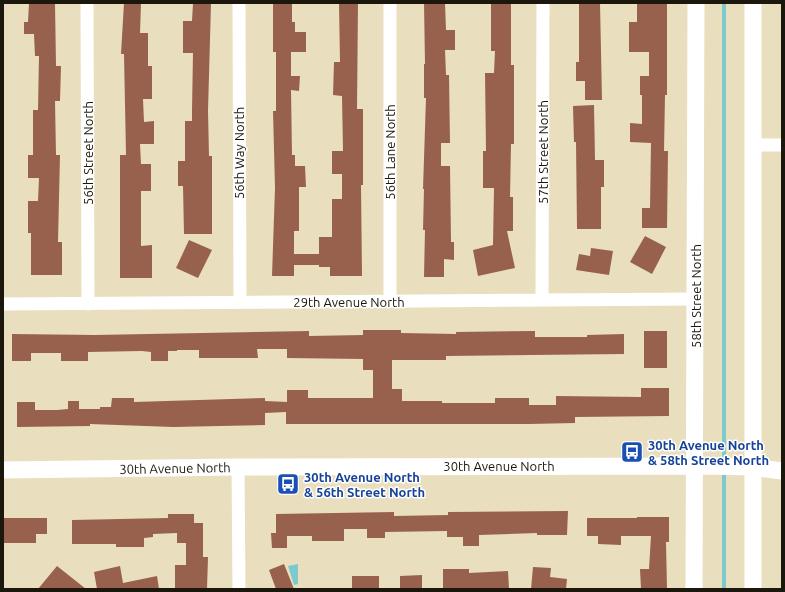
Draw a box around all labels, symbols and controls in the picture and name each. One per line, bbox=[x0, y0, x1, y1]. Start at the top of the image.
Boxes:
street label: 57th Street North bbox=[536, 100, 550, 204]
street label: 56th Street North bbox=[81, 101, 95, 205]
street label: 56th Lane North bbox=[383, 104, 397, 200]
street label: 56th Way North bbox=[232, 107, 246, 199]
street label: 58th Street North bbox=[689, 244, 703, 348]
street label: 29th Avenue North bbox=[293, 295, 405, 309]
place label: 30th Avenue North & 58th Street North bbox=[648, 438, 769, 467]
bus stop icon: 30th Avenue North & 58th Street North bbox=[619, 439, 645, 465]
street label: 30th Avenue North bbox=[443, 459, 555, 473]
street label: 30th Avenue North bbox=[119, 460, 231, 476]
place label: 30th Avenue North & 56th Street North bbox=[304, 470, 425, 499]
bus stop icon: 30th Avenue North & 56th Street North bbox=[275, 471, 301, 497]

